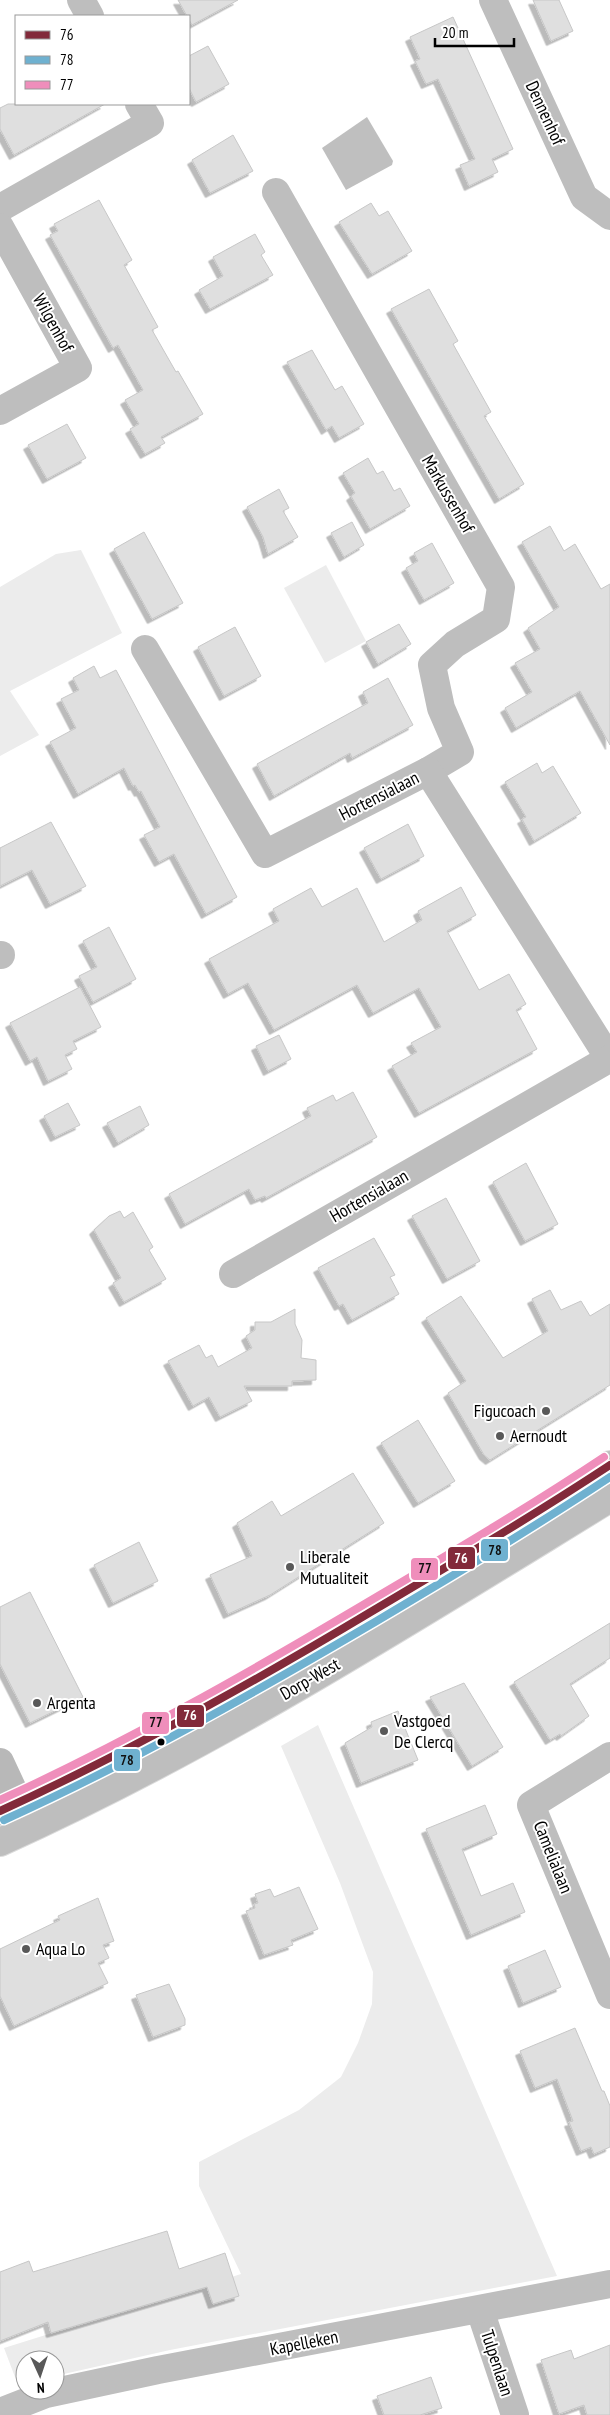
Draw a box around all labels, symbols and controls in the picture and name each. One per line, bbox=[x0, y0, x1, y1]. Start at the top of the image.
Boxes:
legend bbox=[15, 15, 190, 105]
scale bar bbox=[435, 15, 514, 47]
text: 20 m bbox=[442, 23, 468, 42]
text: 76 bbox=[60, 25, 74, 44]
text: 78 bbox=[60, 50, 74, 69]
text: 77 bbox=[60, 75, 74, 94]
street label: Dennenhof bbox=[521, 77, 571, 150]
street label: Wilgenhof bbox=[28, 289, 80, 357]
street label: Markussenhof bbox=[417, 451, 481, 538]
street label: Hortensialaan bbox=[335, 766, 423, 825]
street label: Hortensialaan bbox=[325, 1164, 412, 1227]
place label: Figucoach bbox=[474, 1399, 536, 1422]
marker: Figucoach bbox=[540, 1405, 552, 1417]
place label: Aernoudt bbox=[510, 1424, 567, 1447]
marker: Aernoudt bbox=[494, 1430, 506, 1442]
line badge: 78 bbox=[480, 1538, 509, 1562]
text: 78 bbox=[488, 1541, 502, 1559]
place label: Liberale Mutualiteit bbox=[300, 1545, 368, 1589]
line badge: 76 bbox=[447, 1546, 476, 1570]
text: 76 bbox=[454, 1549, 468, 1567]
line badge: 77 bbox=[410, 1557, 439, 1581]
text: 77 bbox=[418, 1559, 432, 1577]
marker: Liberale Mutualiteit bbox=[284, 1561, 296, 1573]
street label: Dorp-West bbox=[276, 1652, 344, 1705]
place label: Argenta bbox=[47, 1691, 96, 1714]
marker: Argenta bbox=[31, 1697, 43, 1709]
line badge: 76 bbox=[176, 1704, 205, 1728]
text: 76 bbox=[183, 1706, 197, 1724]
place label: Vastgoed De Clercq bbox=[393, 1709, 453, 1753]
line badge: 77 bbox=[141, 1711, 170, 1735]
text: 77 bbox=[149, 1713, 163, 1731]
marker: Vastgoed De Clercq bbox=[378, 1725, 390, 1737]
unlabelled marker bbox=[156, 1737, 166, 1747]
line badge: 78 bbox=[113, 1748, 141, 1772]
text: 78 bbox=[120, 1751, 134, 1769]
street label: Camelialaan bbox=[529, 1817, 578, 1896]
place label: Aqua Lo bbox=[36, 1937, 86, 1960]
marker: Aqua Lo bbox=[20, 1943, 32, 1955]
street label: Kapelleken bbox=[268, 2325, 340, 2360]
street label: Tulpenlaan bbox=[476, 2327, 519, 2399]
north arrow bbox=[15, 2350, 65, 2400]
text: N bbox=[36, 2379, 45, 2397]

